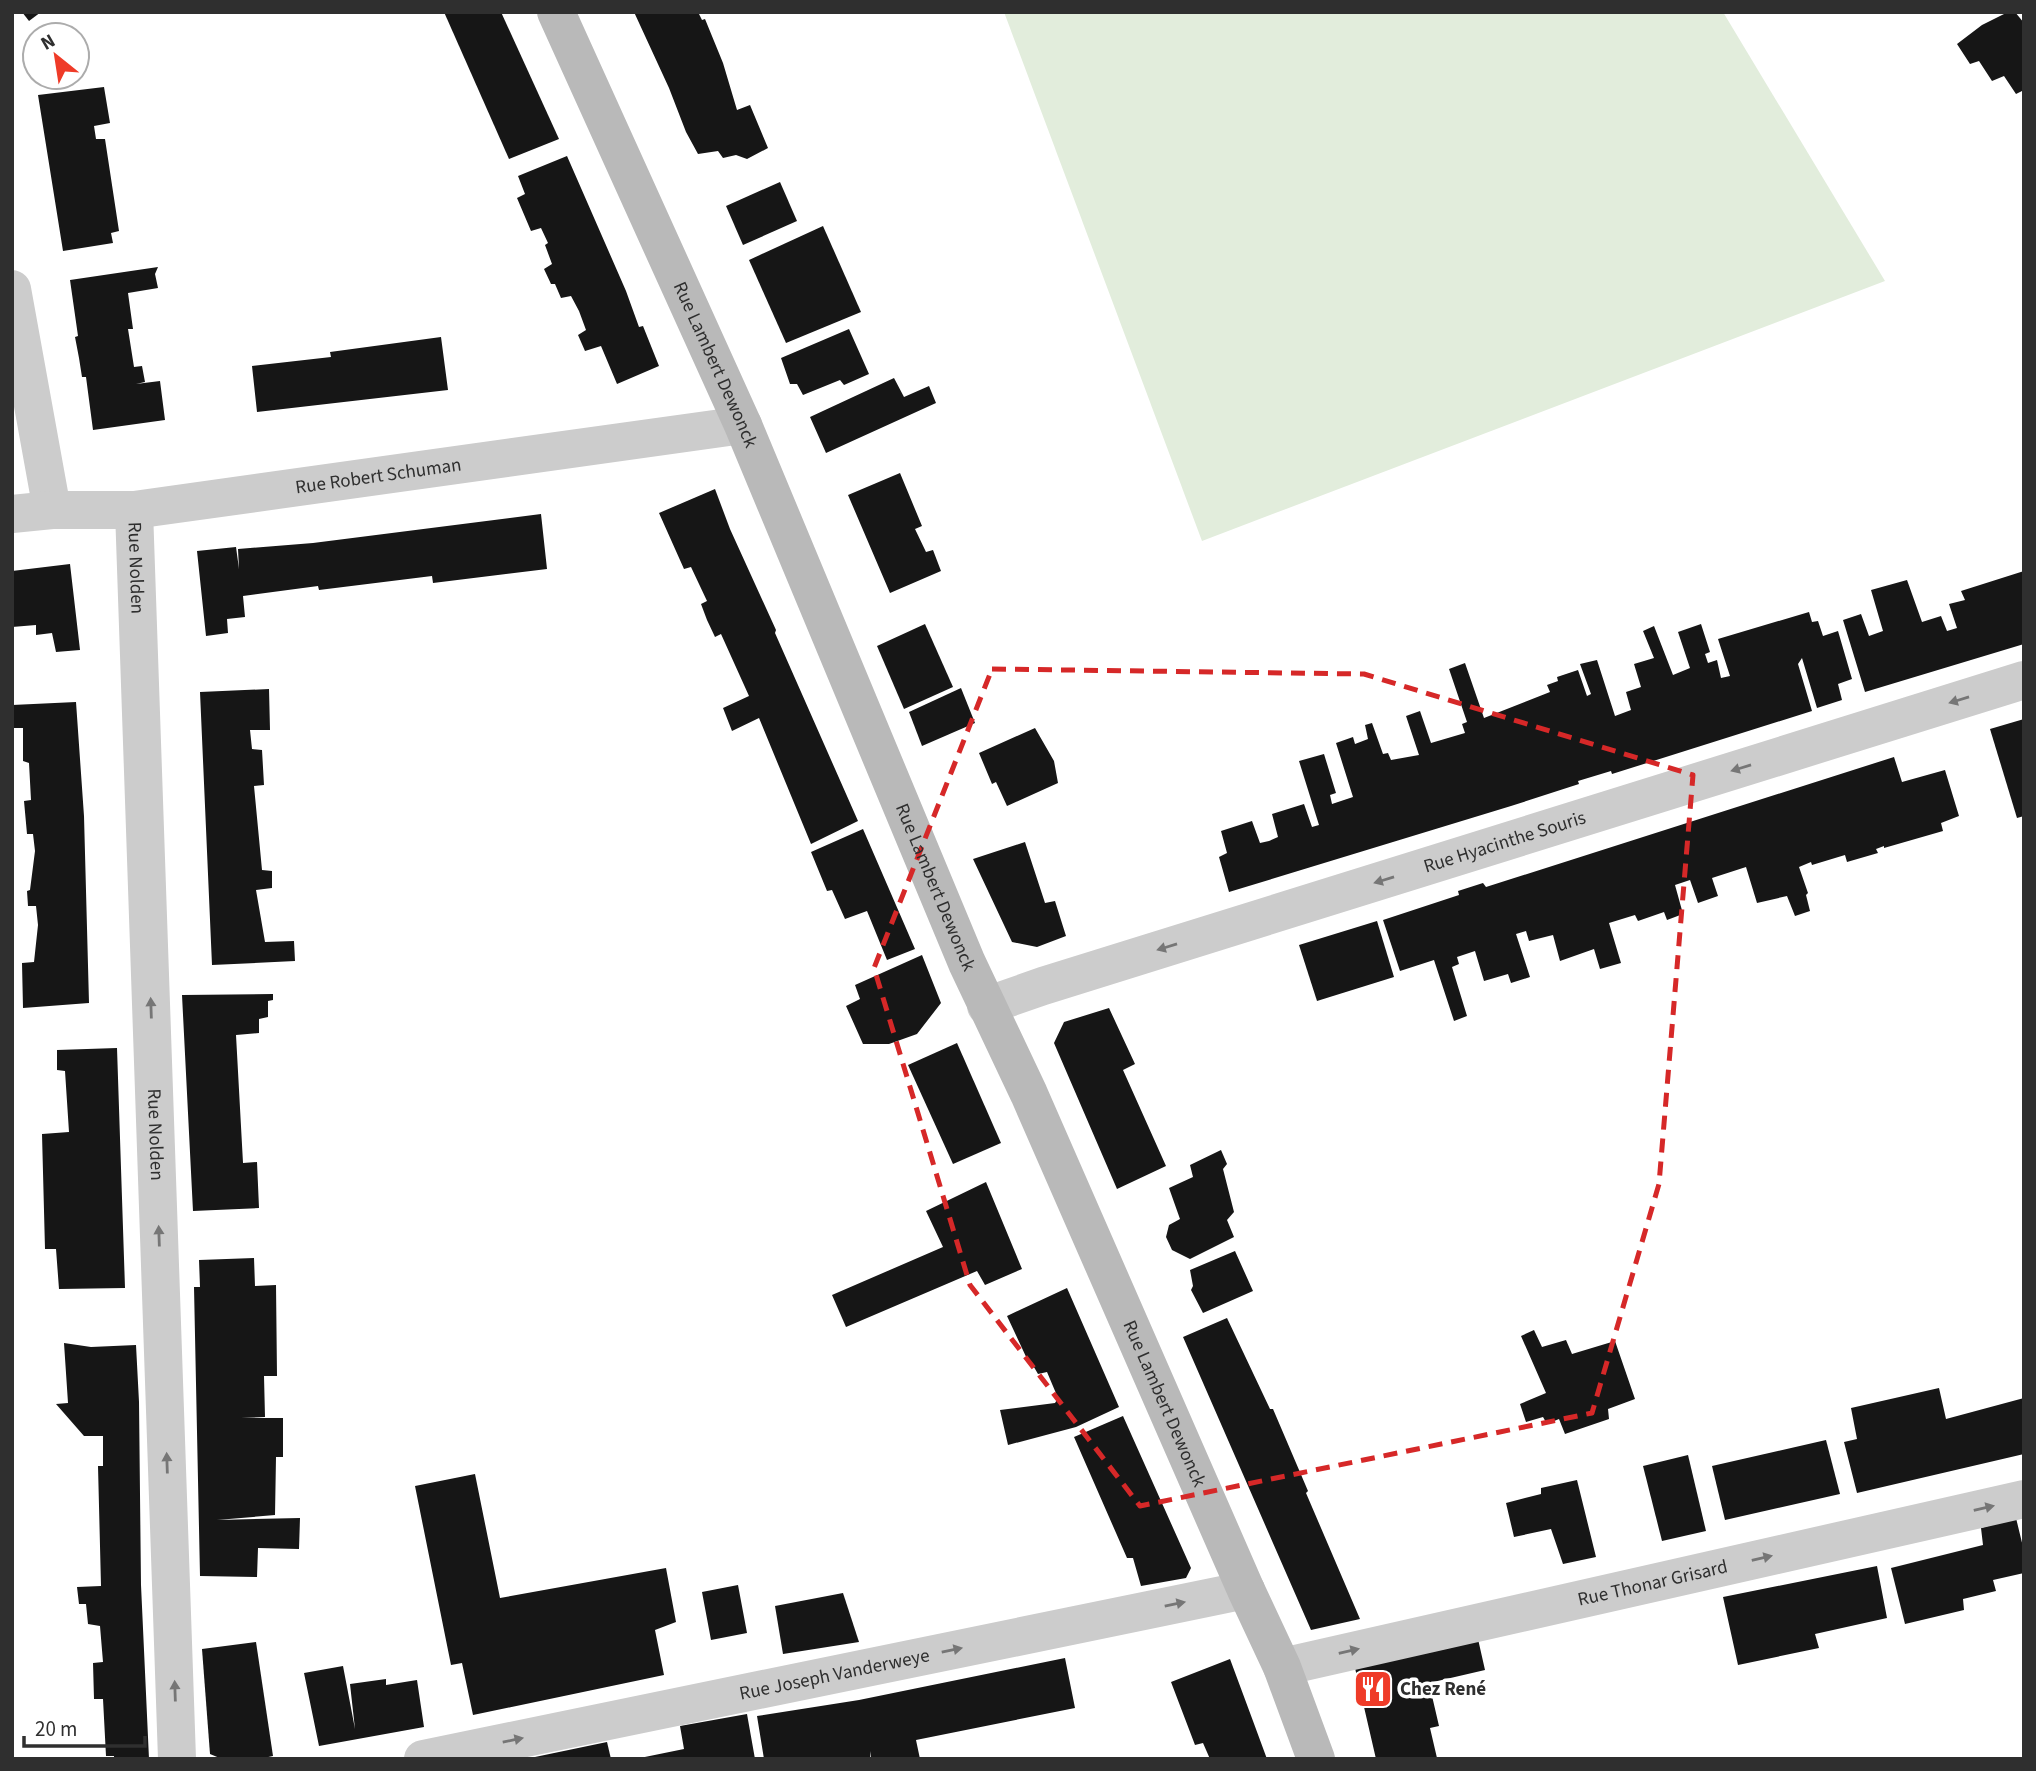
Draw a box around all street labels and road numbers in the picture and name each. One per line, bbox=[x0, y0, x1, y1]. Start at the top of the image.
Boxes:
street label: Rue Lambert Dewonck bbox=[666, 277, 765, 452]
street label: Rue Robert Schuman bbox=[294, 451, 463, 501]
street label: Rue Nolden bbox=[121, 521, 151, 615]
street label: Rue Lambert Dewonck bbox=[888, 799, 983, 976]
street label: Rue Hyacinthe Souris bbox=[1420, 804, 1589, 880]
street label: Rue Nolden bbox=[140, 1088, 171, 1181]
street label: Rue Lambert Dewonck bbox=[1116, 1316, 1213, 1492]
street label: Rue Thonar Grisard bbox=[1575, 1553, 1730, 1613]
street label: Rue Joseph Vanderweye bbox=[737, 1642, 932, 1707]

